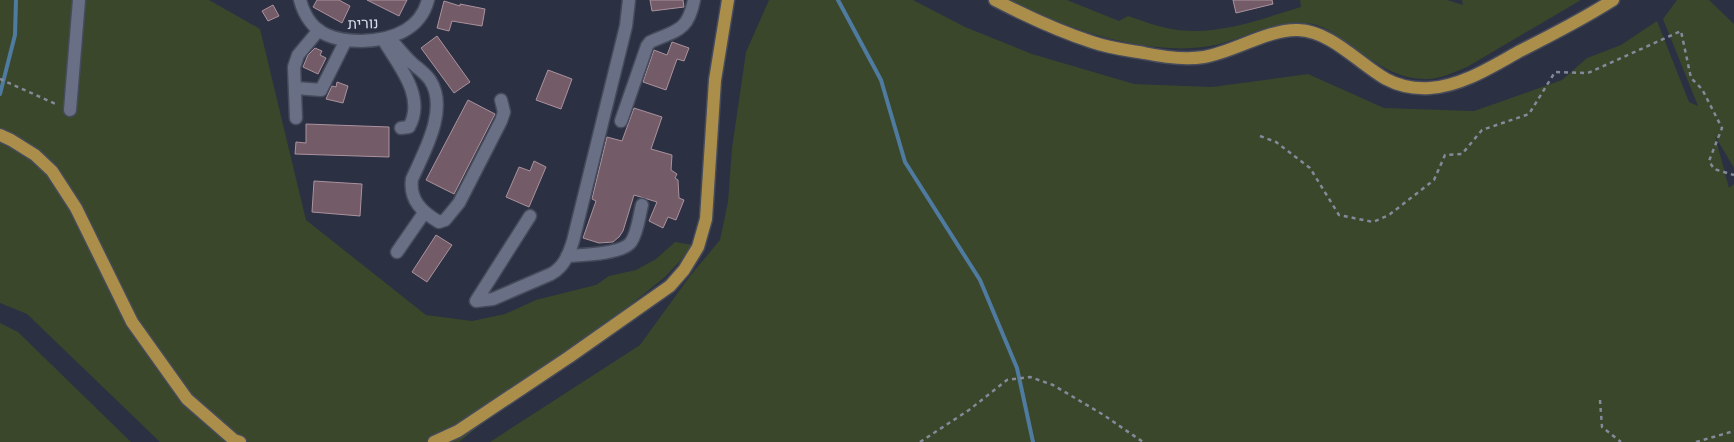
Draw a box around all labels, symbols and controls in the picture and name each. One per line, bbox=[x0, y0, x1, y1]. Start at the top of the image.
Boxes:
street label: נורית bbox=[347, 13, 379, 33]

